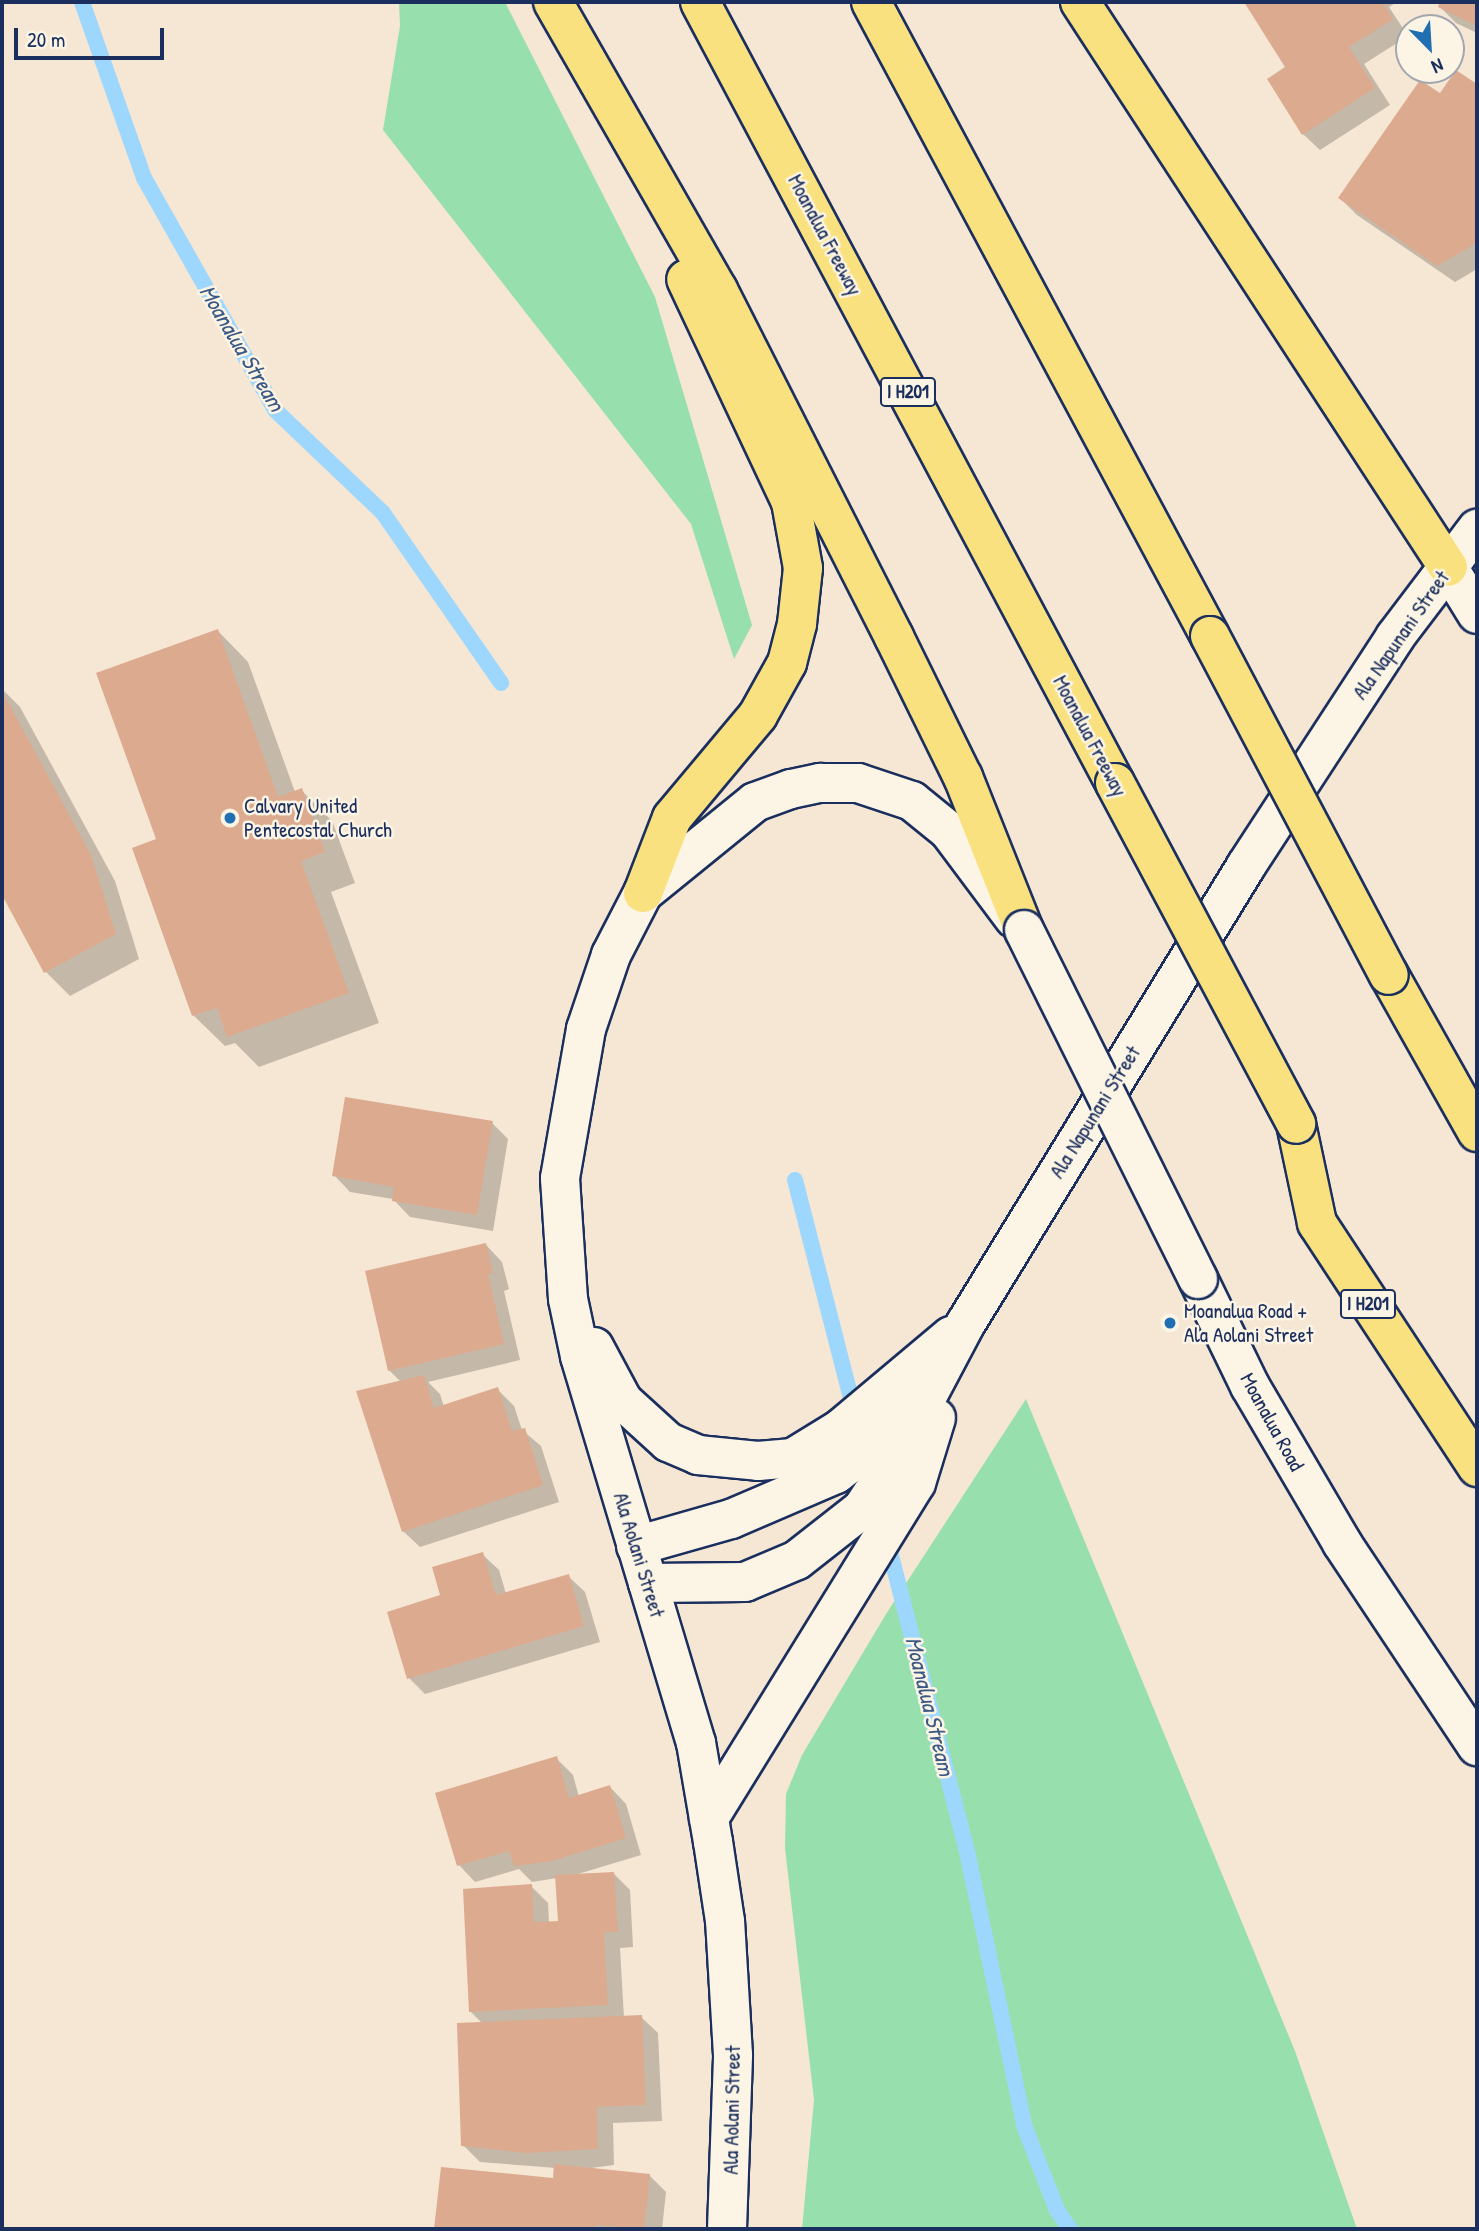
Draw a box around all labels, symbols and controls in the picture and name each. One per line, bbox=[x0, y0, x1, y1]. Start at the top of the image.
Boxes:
scale bar bbox=[18, 14, 168, 58]
north arrow bbox=[1395, 14, 1465, 84]
text: 20 m bbox=[27, 25, 65, 54]
text: N bbox=[1428, 52, 1448, 80]
street label: Moanalua Freeway bbox=[783, 170, 867, 300]
water label: Moanalua Stream bbox=[194, 280, 290, 416]
road number: I H201 bbox=[878, 376, 938, 408]
street label: Ala Napunani Street bbox=[1347, 566, 1455, 704]
street label: Moanalua Freeway bbox=[1048, 671, 1132, 801]
place label: Calvary United Pentecostal Church bbox=[244, 793, 392, 843]
marker: Calvary United Pentecostal Church bbox=[222, 810, 238, 826]
street label: Ala Napunani Street bbox=[1044, 1041, 1146, 1183]
road number: I H201 bbox=[1338, 1288, 1398, 1320]
place label: Moanalua Road + Ala Aolani Street bbox=[1184, 1298, 1313, 1348]
marker: Moanalua Road + Ala Aolani Street bbox=[1162, 1315, 1178, 1331]
street label: Moanalua Road bbox=[1235, 1368, 1309, 1476]
street label: Ala Aolani Street bbox=[608, 1489, 670, 1621]
water label: Moanalua Stream bbox=[899, 1634, 961, 1778]
street label: Ala Aolani Street bbox=[718, 2045, 746, 2175]

